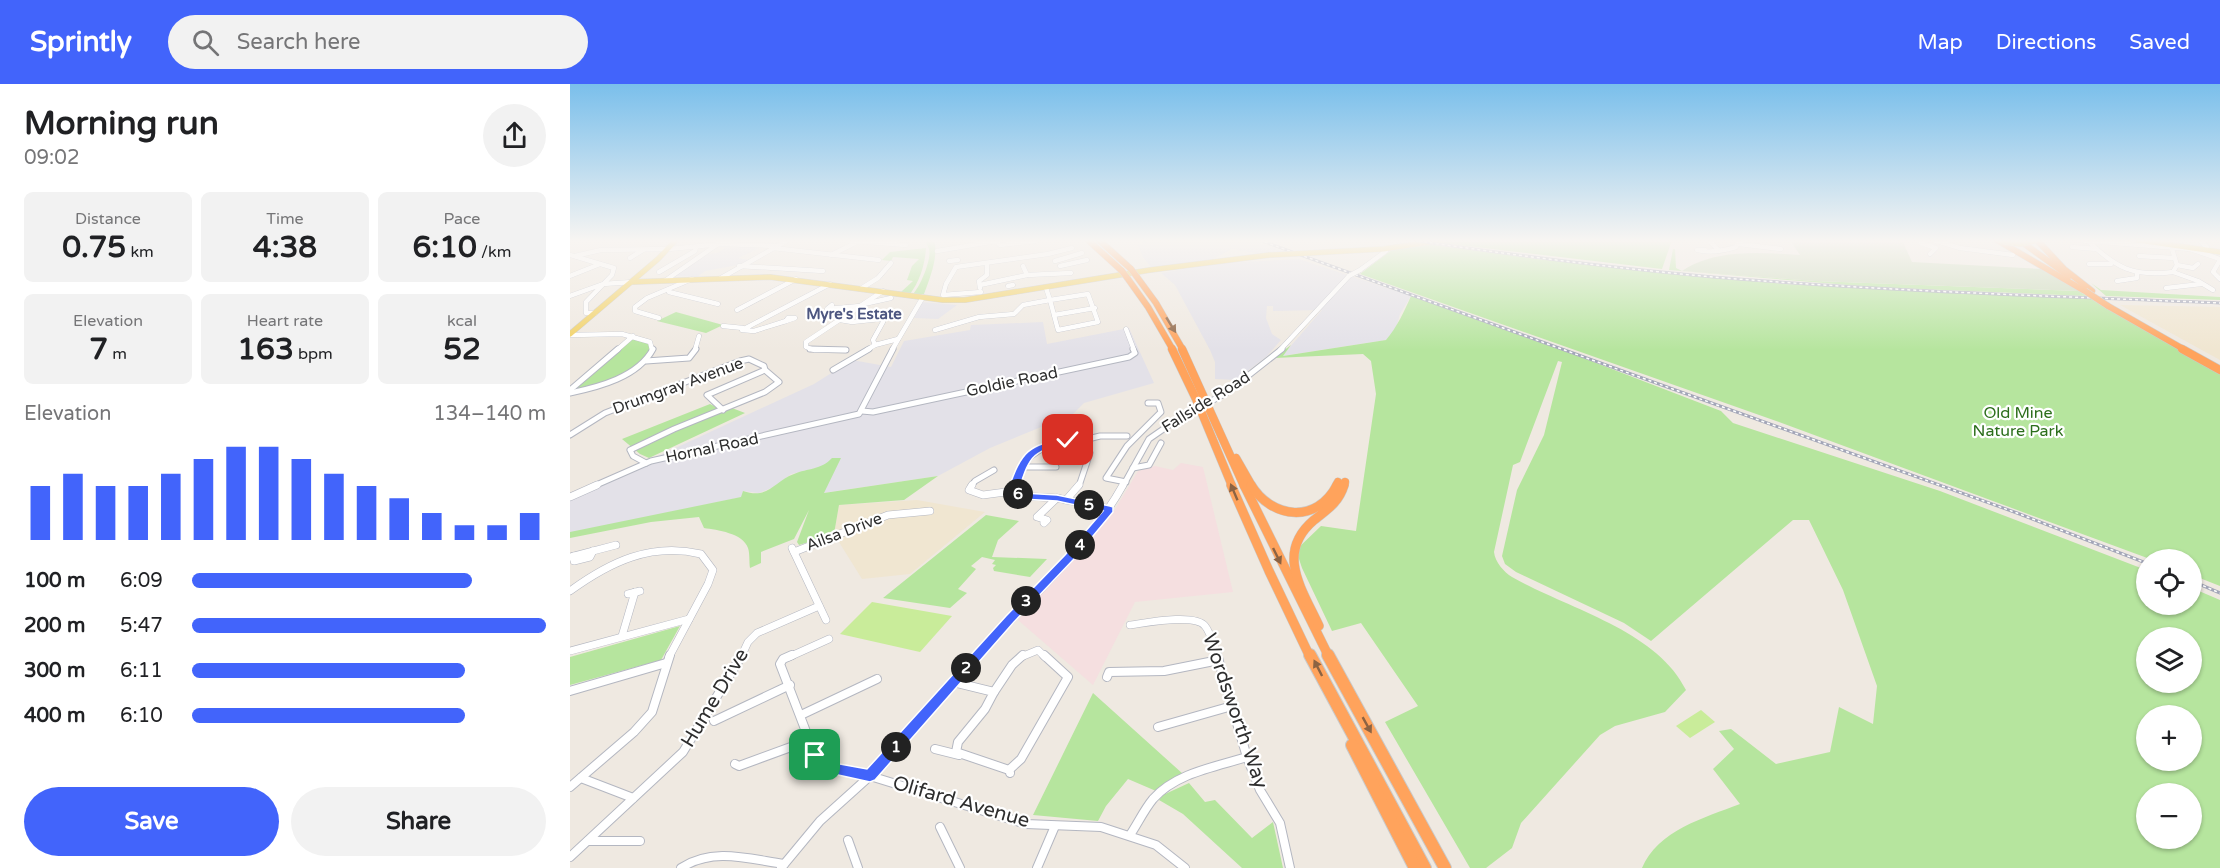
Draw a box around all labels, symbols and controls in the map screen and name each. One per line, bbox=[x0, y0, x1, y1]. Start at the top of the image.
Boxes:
search box bbox=[168, 15, 588, 69]
text: Sprintly bbox=[30, 25, 132, 59]
icon: search bbox=[189, 26, 222, 59]
text: Search here bbox=[237, 29, 361, 55]
text: Map bbox=[1917, 30, 1963, 55]
text: Directions bbox=[1996, 30, 2096, 55]
text: Saved bbox=[2129, 30, 2190, 55]
text: Morning run bbox=[24, 104, 219, 143]
button: share bbox=[483, 104, 546, 167]
text: 09:02 bbox=[24, 146, 79, 170]
text: Distance bbox=[75, 209, 141, 229]
text: Time bbox=[266, 209, 304, 229]
text: Pace bbox=[444, 209, 480, 229]
text: 0.75 bbox=[62, 229, 126, 266]
text: 4:38 bbox=[253, 229, 317, 266]
text: 6:10 bbox=[413, 229, 477, 266]
text: km bbox=[126, 242, 154, 262]
text: /km bbox=[477, 242, 511, 262]
district label: Myre's Estate bbox=[806, 305, 902, 324]
text: Elevation bbox=[73, 311, 143, 331]
text: Heart rate bbox=[247, 311, 323, 331]
text: kcal bbox=[447, 311, 477, 331]
one-way arrow bbox=[1165, 317, 1176, 333]
text: 7 bbox=[89, 331, 108, 368]
text: 163 bbox=[237, 331, 294, 368]
text: 52 bbox=[443, 331, 481, 368]
text: m bbox=[108, 344, 127, 364]
text: bpm bbox=[294, 344, 333, 364]
street label: Drumgray Avenue bbox=[610, 353, 746, 419]
street label: Goldie Road bbox=[964, 363, 1060, 401]
street label: Fallside Road bbox=[1158, 367, 1254, 437]
text: Elevation bbox=[24, 402, 111, 426]
text: 134–140 m bbox=[433, 402, 546, 426]
park label: Old Mine Nature Park bbox=[1973, 403, 2064, 441]
pin bbox=[1042, 414, 1093, 465]
icon: check bbox=[1051, 423, 1084, 456]
street label: Hornal Road bbox=[664, 428, 760, 468]
pin: 6 bbox=[1003, 479, 1033, 509]
one-way arrow bbox=[1229, 483, 1238, 501]
text: 6 bbox=[1013, 484, 1023, 504]
pin: 5 bbox=[1074, 490, 1104, 520]
text: 5 bbox=[1084, 495, 1094, 515]
street label: Ailsa Drive bbox=[803, 508, 885, 556]
pin: 4 bbox=[1065, 530, 1095, 560]
text: 4 bbox=[1075, 535, 1085, 555]
one-way arrow bbox=[1273, 547, 1282, 564]
map controls bbox=[2136, 549, 2202, 849]
button: locate bbox=[2136, 549, 2202, 615]
text: 100 m bbox=[24, 569, 85, 593]
text: 6:09 bbox=[120, 569, 163, 593]
pin: 3 bbox=[1011, 586, 1041, 616]
text: 3 bbox=[1021, 591, 1031, 611]
text: 200 m bbox=[24, 614, 85, 638]
text: 5:47 bbox=[120, 614, 163, 638]
button: layers bbox=[2136, 627, 2202, 693]
street label: Wordsworth Way bbox=[1197, 630, 1273, 792]
street label: Hume Drive bbox=[676, 644, 754, 752]
pin: 2 bbox=[951, 653, 981, 683]
text: 2 bbox=[961, 658, 971, 678]
text: 300 m bbox=[24, 659, 85, 683]
text: 6:11 bbox=[120, 659, 163, 683]
one-way arrow bbox=[1313, 660, 1322, 677]
text: 400 m bbox=[24, 704, 85, 728]
text: 6:10 bbox=[120, 704, 163, 728]
button: + bbox=[2136, 705, 2202, 771]
one-way arrow bbox=[1361, 717, 1371, 734]
pin bbox=[789, 729, 840, 780]
pin: 1 bbox=[881, 732, 911, 762]
text: 1 bbox=[891, 737, 901, 757]
icon: arrive bbox=[798, 738, 831, 771]
street label: Olifard Avenue bbox=[890, 771, 1032, 833]
button: − bbox=[2136, 783, 2202, 849]
button: Save bbox=[24, 787, 279, 856]
button: Share bbox=[291, 787, 546, 856]

